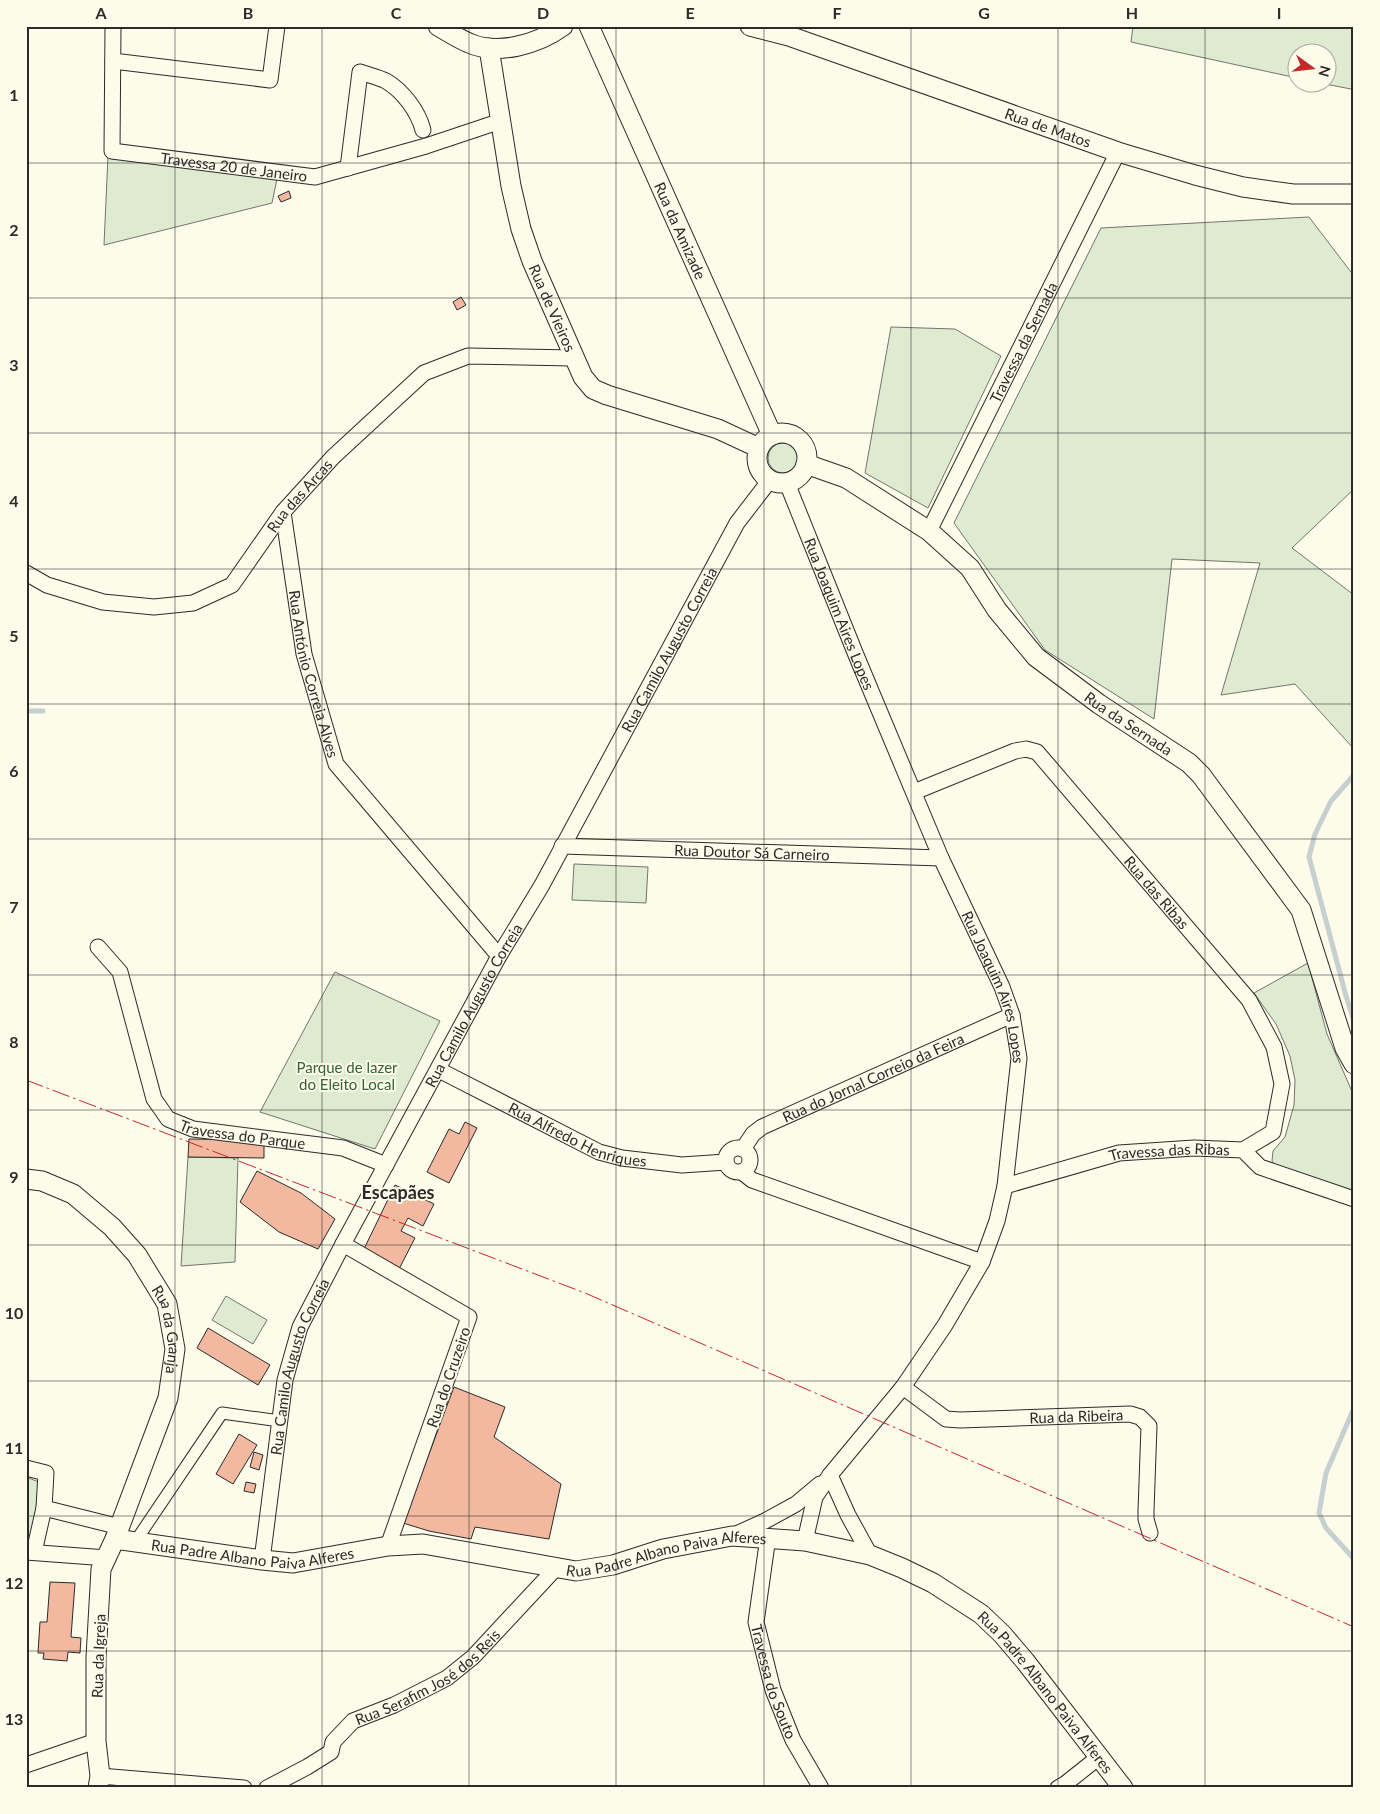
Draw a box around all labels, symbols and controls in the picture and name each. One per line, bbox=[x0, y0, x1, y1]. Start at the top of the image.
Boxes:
text: A bbox=[94, 3, 107, 22]
text: B bbox=[243, 3, 253, 22]
text: C bbox=[391, 3, 402, 22]
text: D bbox=[537, 3, 549, 22]
text: E bbox=[685, 3, 695, 22]
text: F bbox=[832, 3, 842, 22]
text: G bbox=[978, 3, 990, 22]
text: H bbox=[1126, 3, 1138, 22]
text: I bbox=[1277, 3, 1281, 22]
north arrow bbox=[1288, 42, 1338, 92]
text: N bbox=[1315, 64, 1335, 79]
text: 1 bbox=[9, 85, 19, 104]
street label: Rua de Matos bbox=[1002, 104, 1094, 151]
street label: Travessa 20 de Janeiro bbox=[160, 148, 308, 185]
street label: Rua da Amizade bbox=[651, 179, 710, 282]
text: 2 bbox=[9, 220, 19, 239]
street label: Rua de Vieiros bbox=[526, 261, 580, 355]
street label: Travessa da Sernada bbox=[986, 279, 1061, 406]
text: 3 bbox=[9, 355, 19, 374]
street label: Rua das Arcas bbox=[263, 455, 336, 536]
text: 4 bbox=[9, 491, 19, 510]
street label: Rua Joaquim Aires Lopes bbox=[801, 535, 878, 692]
street label: Rua Camilo Augusto Correia bbox=[617, 564, 720, 735]
street label: Rua António Correia Alves bbox=[286, 589, 343, 760]
text: 5 bbox=[9, 626, 19, 645]
street label: Rua da Sernada bbox=[1081, 687, 1176, 759]
text: 6 bbox=[9, 761, 19, 780]
street label: Rua Doutor Sá Carneiro bbox=[674, 841, 830, 863]
street label: Rua das Ribas bbox=[1121, 852, 1193, 932]
text: 7 bbox=[9, 897, 19, 916]
street label: Rua Joaquim Aires Lopes bbox=[958, 908, 1028, 1065]
street label: Rua Camilo Augusto Correia bbox=[421, 920, 526, 1090]
street label: Rua do Jornal Correio da Feira bbox=[779, 1029, 967, 1126]
text: 8 bbox=[9, 1032, 19, 1051]
park label: Parque de lazer do Eleito Local bbox=[296, 1058, 398, 1093]
street label: Rua Alfredo Henriques bbox=[506, 1098, 648, 1170]
street label: Travessa do Parque bbox=[177, 1116, 306, 1152]
street label: Travessa das Ribas bbox=[1107, 1139, 1230, 1164]
text: 9 bbox=[9, 1167, 19, 1186]
district label: Escapães bbox=[362, 1181, 434, 1203]
street label: Rua Camilo Augusto Correia bbox=[266, 1275, 333, 1456]
street label: Rua da Granja bbox=[149, 1282, 184, 1375]
text: 10 bbox=[5, 1303, 23, 1322]
street label: Rua do Cruzeiro bbox=[422, 1324, 474, 1430]
street label: Rua da Ribeira bbox=[1029, 1405, 1124, 1427]
text: 11 bbox=[5, 1438, 23, 1457]
street label: Rua Padre Albano Paiva Alferes bbox=[565, 1527, 767, 1580]
street label: Rua Padre Albano Paiva Alferes bbox=[150, 1535, 355, 1572]
text: 12 bbox=[5, 1573, 23, 1592]
street label: Rua Padre Albano Paiva Alferes bbox=[974, 1607, 1117, 1777]
street label: Rua da Igreja bbox=[88, 1614, 108, 1698]
street label: Travessa do Souto bbox=[748, 1622, 801, 1741]
street label: Rua Serafim José dos Reis bbox=[352, 1625, 503, 1728]
text: 13 bbox=[5, 1709, 23, 1728]

